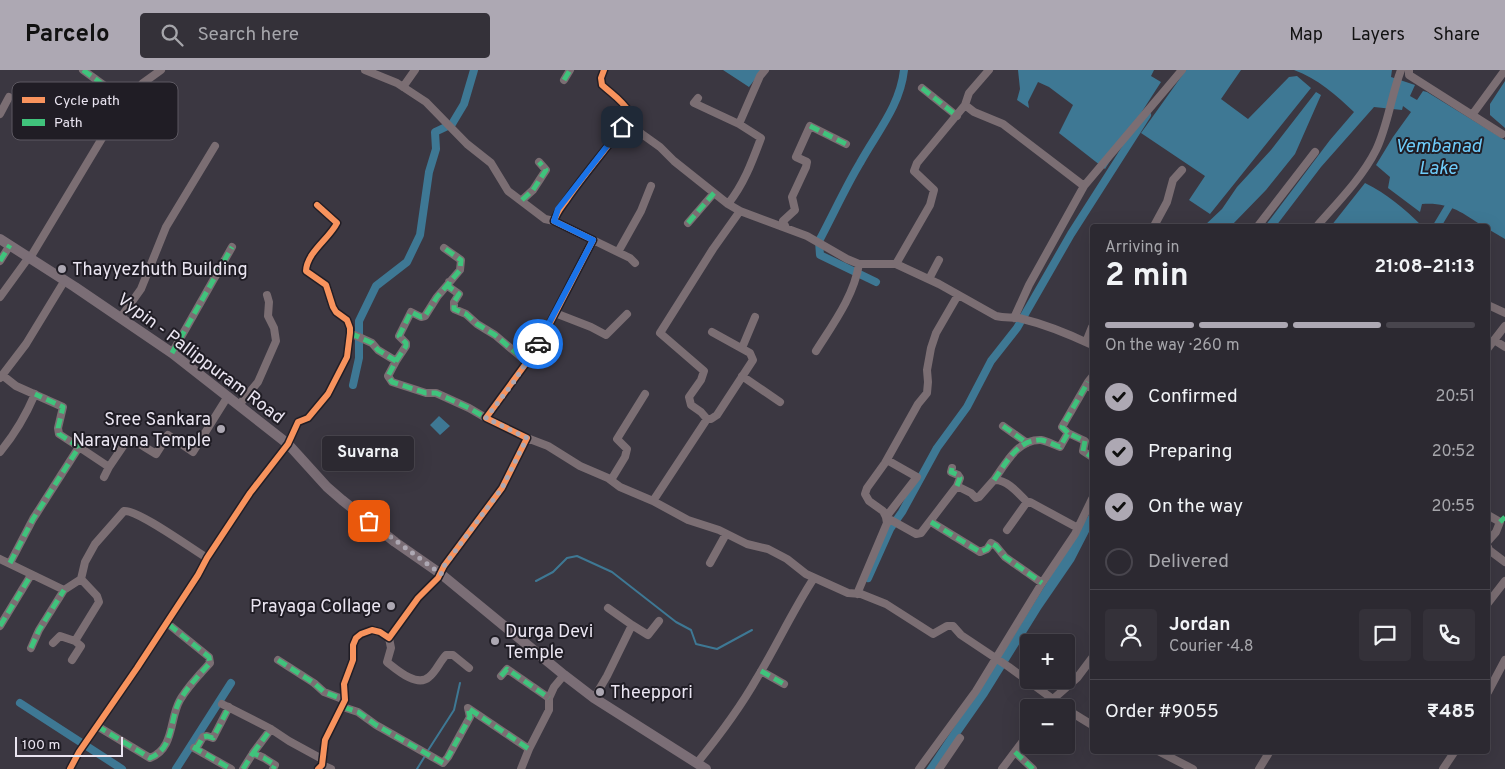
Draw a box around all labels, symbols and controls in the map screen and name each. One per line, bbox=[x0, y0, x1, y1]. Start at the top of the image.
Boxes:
search box bbox=[140, 13, 490, 58]
text: Parcelo bbox=[25, 20, 110, 50]
icon: search bbox=[158, 21, 186, 49]
text: Search here bbox=[198, 23, 299, 47]
text: Map bbox=[1289, 24, 1323, 47]
text: Layers bbox=[1351, 24, 1405, 47]
text: Share bbox=[1433, 24, 1480, 47]
legend bbox=[12, 82, 178, 140]
text: Cycle path bbox=[54, 93, 120, 110]
pin bbox=[601, 106, 643, 148]
icon: home bbox=[608, 113, 636, 141]
text: Path bbox=[54, 115, 83, 132]
water label: Vembanad Lake bbox=[1395, 135, 1483, 181]
text: Arriving in bbox=[1105, 238, 1180, 258]
text: 21:08–21:13 bbox=[1374, 255, 1475, 279]
text: 2 min bbox=[1105, 257, 1189, 297]
place label: Thayyezhuth Building bbox=[72, 259, 248, 282]
marker: Thayyezhuth Building bbox=[56, 263, 68, 275]
street label: Vypin - Pallippuram Road bbox=[112, 289, 288, 430]
courier bbox=[513, 319, 563, 369]
icon: car bbox=[524, 330, 552, 358]
text: On the way · 260 m bbox=[1105, 336, 1239, 356]
icon: check bbox=[1105, 383, 1133, 411]
text: Confirmed bbox=[1148, 385, 1238, 409]
text: 20:51 bbox=[1435, 387, 1475, 407]
place label: Sree Sankara Narayana Temple bbox=[72, 409, 211, 453]
marker: Sree Sankara Narayana Temple bbox=[215, 423, 227, 435]
callout: Suvarna bbox=[323, 436, 415, 471]
icon: check bbox=[1105, 438, 1133, 466]
text: Preparing bbox=[1148, 440, 1232, 464]
text: 20:52 bbox=[1432, 442, 1475, 462]
text: Suvarna bbox=[337, 443, 399, 463]
icon: check bbox=[1105, 493, 1133, 521]
text: On the way bbox=[1148, 495, 1243, 519]
text: 20:55 bbox=[1431, 497, 1475, 517]
pin bbox=[348, 500, 390, 542]
icon: bag bbox=[355, 507, 383, 535]
text: Delivered bbox=[1148, 550, 1229, 574]
place label: Prayaga Collage bbox=[250, 596, 381, 619]
marker: Prayaga Collage bbox=[385, 600, 397, 612]
button: person bbox=[1105, 609, 1157, 661]
button: chat bbox=[1359, 609, 1411, 661]
button: phone bbox=[1423, 609, 1475, 661]
text: Jordan bbox=[1169, 613, 1231, 637]
place label: Durga Devi Temple bbox=[505, 621, 593, 665]
map controls bbox=[1020, 634, 1075, 754]
button: + bbox=[1020, 634, 1075, 689]
marker: Durga Devi Temple bbox=[489, 635, 501, 647]
text: Courier · 4.8 bbox=[1169, 637, 1253, 657]
place label: Theeppori bbox=[610, 682, 693, 705]
marker: Theeppori bbox=[594, 686, 606, 698]
button: − bbox=[1020, 699, 1075, 754]
text: Order #9055 bbox=[1105, 700, 1219, 724]
text: ₹485 bbox=[1427, 700, 1475, 724]
scale bar bbox=[15, 734, 122, 757]
text: 100 m bbox=[22, 737, 60, 754]

